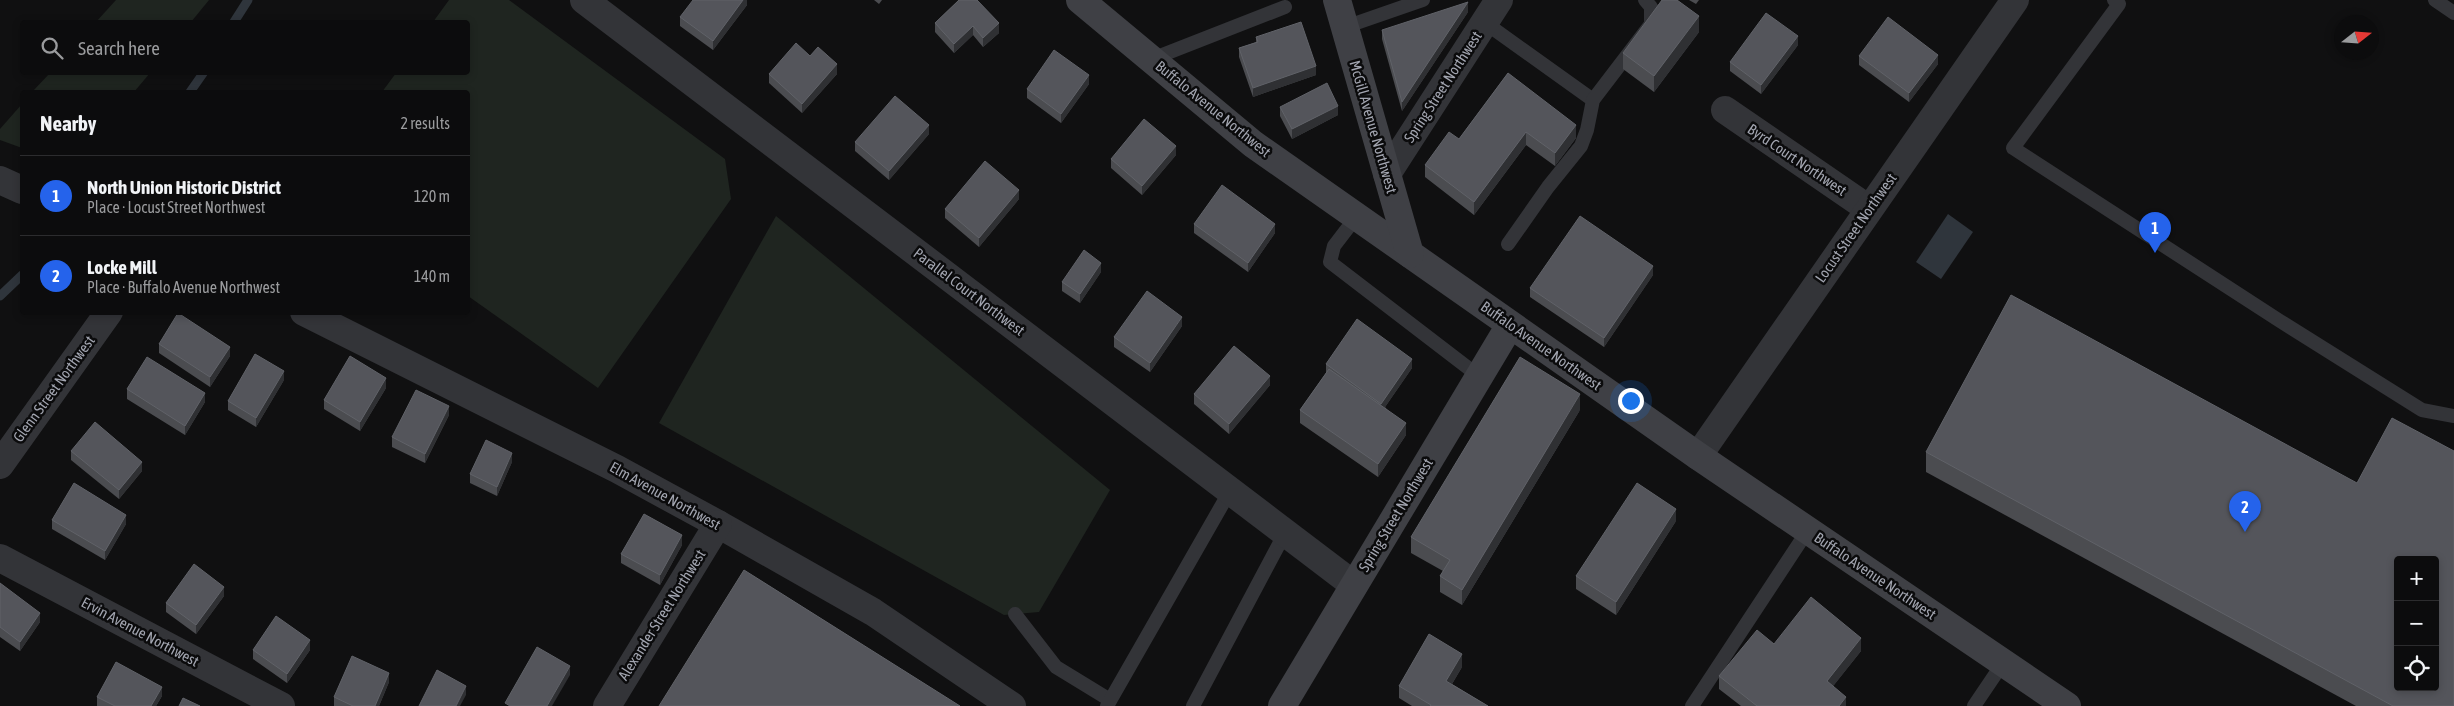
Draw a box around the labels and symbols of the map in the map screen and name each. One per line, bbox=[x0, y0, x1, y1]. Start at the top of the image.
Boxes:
north arrow bbox=[2334, 15, 2379, 60]
street label: Spring Street Northwest bbox=[1400, 28, 1485, 145]
street label: Buffalo Avenue Northwest bbox=[1152, 57, 1274, 160]
street label: McGill Avenue Northwest bbox=[1346, 58, 1401, 195]
street label: Byrd Court Northwest bbox=[1745, 120, 1850, 199]
street label: Locust Street Northwest bbox=[1812, 170, 1900, 286]
pin: 1 bbox=[2139, 212, 2171, 253]
street label: Parallel Court Northwest bbox=[910, 244, 1028, 339]
street label: Buffalo Avenue Northwest bbox=[1478, 298, 1605, 394]
street label: Glenn Street Northwest bbox=[9, 332, 98, 445]
your location bbox=[1618, 388, 1644, 414]
street label: Spring Street Northwest bbox=[1355, 455, 1436, 574]
street label: Elm Avenue Northwest bbox=[607, 458, 724, 533]
pin: 2 bbox=[2229, 491, 2261, 532]
street label: Buffalo Avenue Northwest bbox=[1811, 529, 1939, 623]
street label: Alexander Street Northwest bbox=[614, 546, 709, 683]
street label: Ervin Avenue Northwest bbox=[79, 593, 202, 670]

